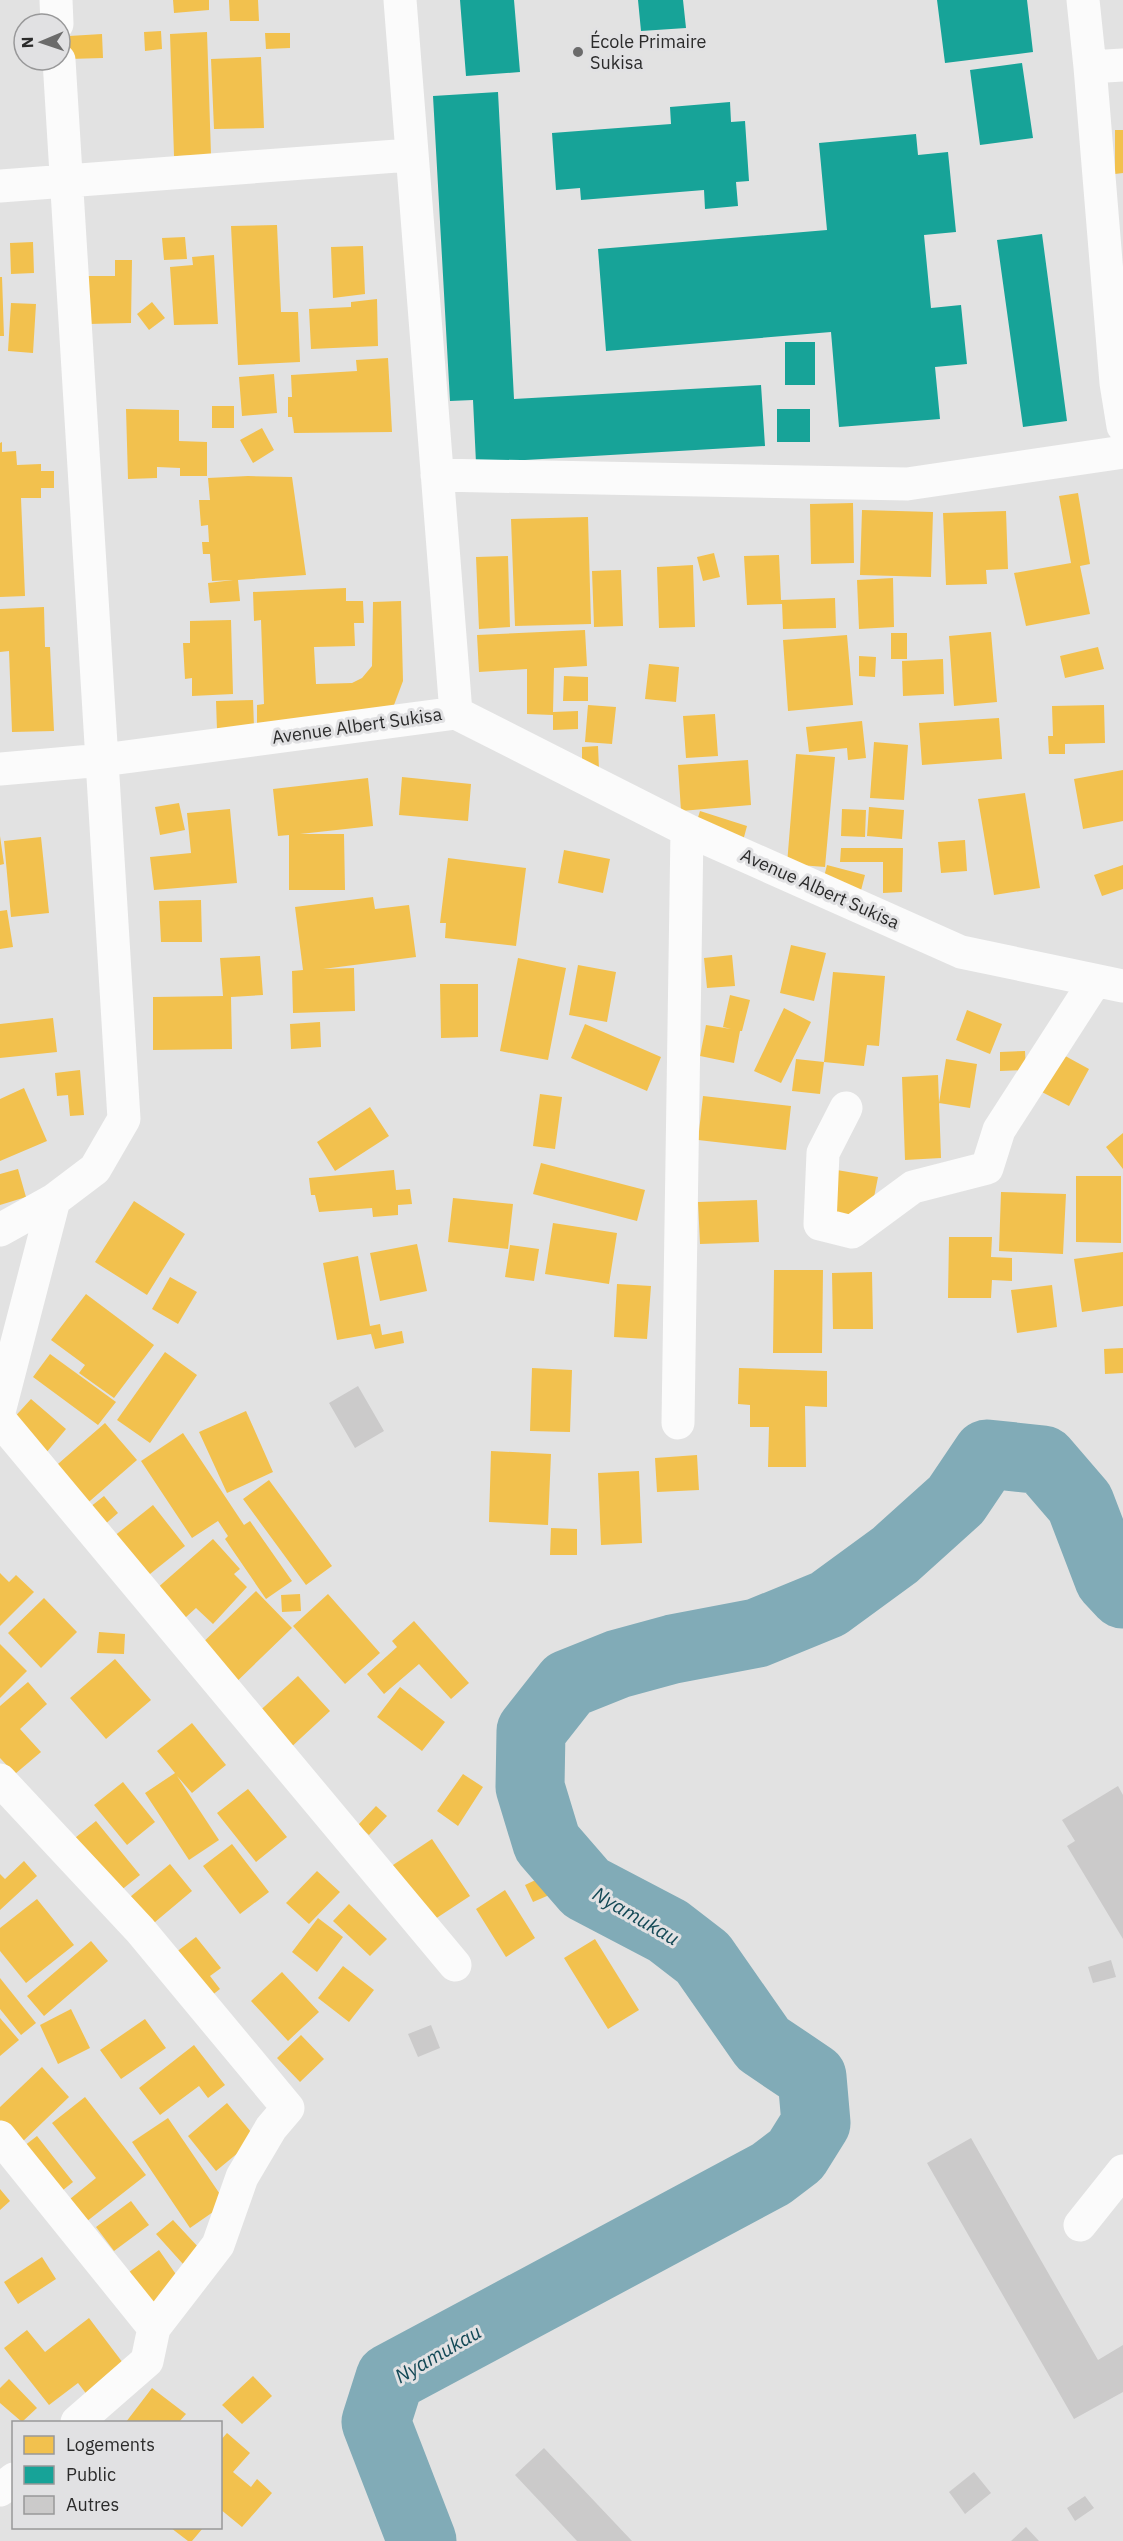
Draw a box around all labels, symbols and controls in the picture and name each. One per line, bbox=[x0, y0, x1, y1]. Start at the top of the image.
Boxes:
north arrow bbox=[12, 12, 72, 72]
place label: École Primaire Sukisa bbox=[590, 30, 707, 74]
text: N bbox=[17, 36, 37, 49]
marker: École Primaire Sukisa bbox=[571, 45, 585, 59]
street label: Avenue Albert Sukisa bbox=[270, 702, 444, 749]
street label: Avenue Albert Sukisa bbox=[737, 843, 904, 934]
water label: Nyamukau bbox=[588, 1880, 685, 1951]
water label: Nyamukau bbox=[389, 2318, 486, 2389]
legend bbox=[12, 2421, 222, 2529]
text: Logements bbox=[66, 2433, 155, 2456]
text: Public bbox=[66, 2463, 116, 2486]
text: Autres bbox=[66, 2493, 119, 2516]

